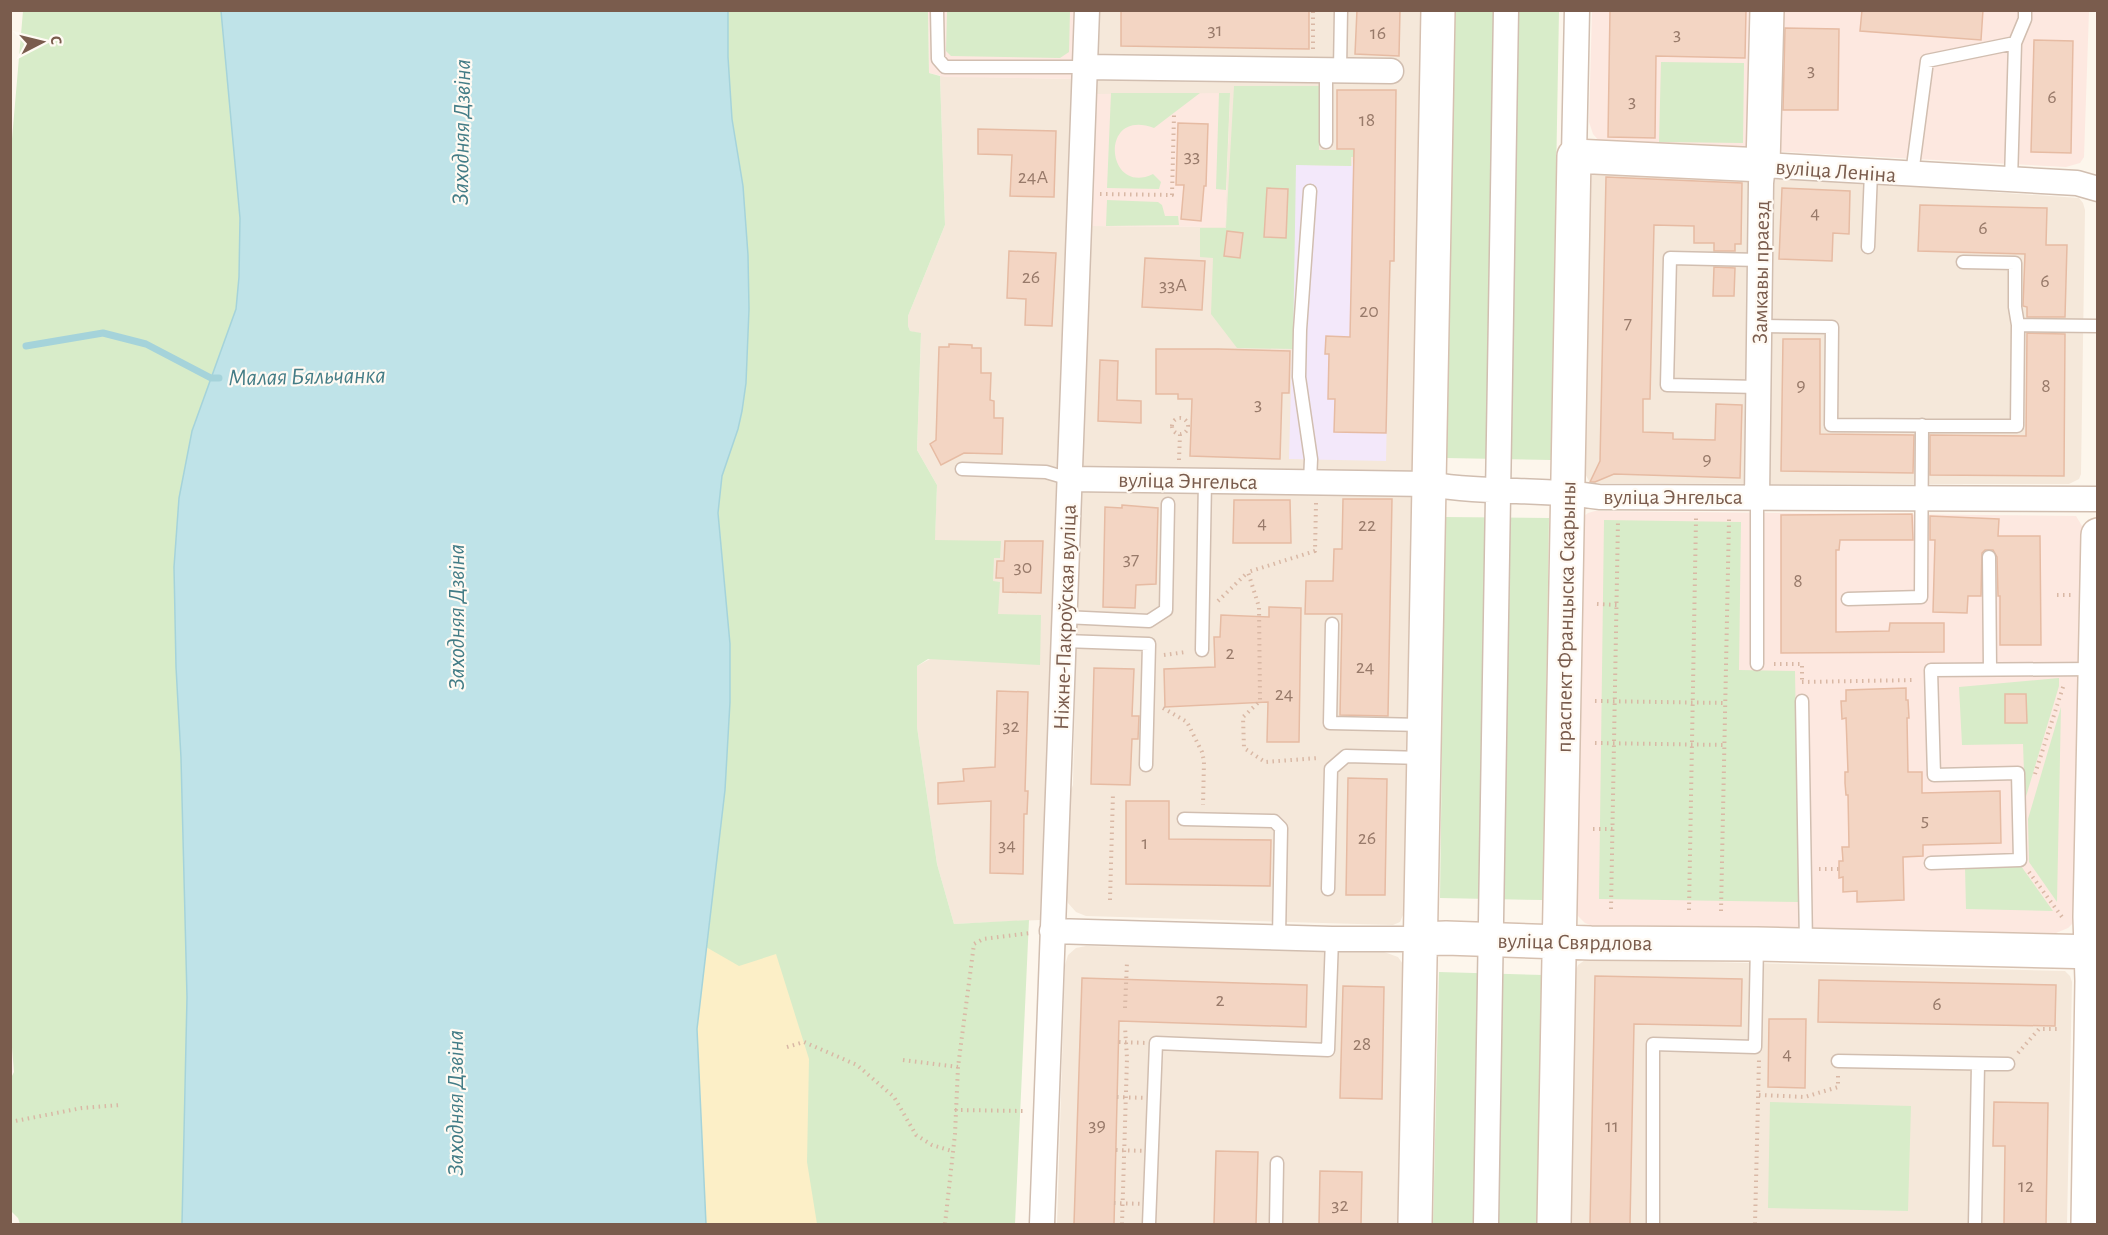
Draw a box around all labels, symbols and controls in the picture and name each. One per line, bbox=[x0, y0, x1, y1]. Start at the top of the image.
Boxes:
north arrow bbox=[12, 12, 72, 72]
house number: 31 bbox=[1207, 20, 1223, 40]
house number: 16 bbox=[1370, 23, 1386, 43]
house number: 3 bbox=[1673, 24, 1681, 44]
text: С bbox=[47, 35, 64, 46]
water label: Заходняя Дзвіна bbox=[449, 59, 475, 205]
house number: 3 bbox=[1807, 60, 1815, 80]
house number: 6 bbox=[2047, 87, 2057, 107]
house number: 3 bbox=[1628, 91, 1636, 111]
house number: 18 bbox=[1359, 110, 1375, 130]
house number: 33 bbox=[1184, 146, 1200, 166]
street label: вуліца Леніна bbox=[1775, 156, 1897, 186]
house number: 24А bbox=[1018, 167, 1048, 187]
street label: Замкавы праезд bbox=[1749, 200, 1773, 344]
house number: 4 bbox=[1810, 203, 1820, 223]
house number: 6 bbox=[1978, 218, 1988, 238]
house number: 26 bbox=[1022, 267, 1040, 287]
house number: 6 bbox=[2040, 271, 2050, 291]
house number: 33А bbox=[1159, 275, 1187, 295]
house number: 20 bbox=[1359, 301, 1379, 321]
house number: 7 bbox=[1624, 313, 1632, 333]
water label: Малая Бяльчанка bbox=[228, 364, 386, 390]
house number: 9 bbox=[1796, 375, 1806, 395]
house number: 8 bbox=[2041, 376, 2051, 396]
house number: 3 bbox=[1254, 394, 1262, 414]
house number: 9 bbox=[1702, 449, 1712, 469]
street label: вуліца Энгельса bbox=[1118, 469, 1258, 493]
street label: праспект Францыска Скарыны bbox=[1553, 481, 1579, 753]
street label: вуліца Энгельса bbox=[1603, 486, 1743, 508]
street label: Ніжне-Пакроўская вуліца bbox=[1050, 504, 1080, 730]
house number: 4 bbox=[1257, 513, 1267, 533]
house number: 22 bbox=[1358, 515, 1376, 535]
water label: Заходняя Дзвіна bbox=[445, 544, 469, 690]
house number: 37 bbox=[1123, 549, 1139, 569]
house number: 30 bbox=[1014, 557, 1032, 577]
house number: 8 bbox=[1793, 571, 1803, 591]
house number: 2 bbox=[1225, 643, 1235, 663]
house number: 24 bbox=[1356, 657, 1374, 677]
house number: 24 bbox=[1275, 684, 1293, 704]
house number: 32 bbox=[1002, 716, 1020, 736]
house number: 5 bbox=[1921, 810, 1929, 830]
house number: 26 bbox=[1358, 828, 1376, 848]
house number: 1 bbox=[1142, 833, 1148, 853]
house number: 34 bbox=[998, 835, 1016, 855]
street label: вуліца Свярдлова bbox=[1497, 930, 1653, 954]
house number: 2 bbox=[1215, 990, 1225, 1010]
house number: 6 bbox=[1932, 994, 1942, 1014]
water label: Заходняя Дзвіна bbox=[444, 1030, 468, 1176]
house number: 28 bbox=[1353, 1034, 1371, 1054]
house number: 4 bbox=[1782, 1044, 1792, 1064]
house number: 39 bbox=[1088, 1115, 1106, 1135]
house number: 11 bbox=[1605, 1116, 1619, 1136]
house number: 12 bbox=[2018, 1176, 2034, 1196]
house number: 32 bbox=[1331, 1195, 1349, 1215]

